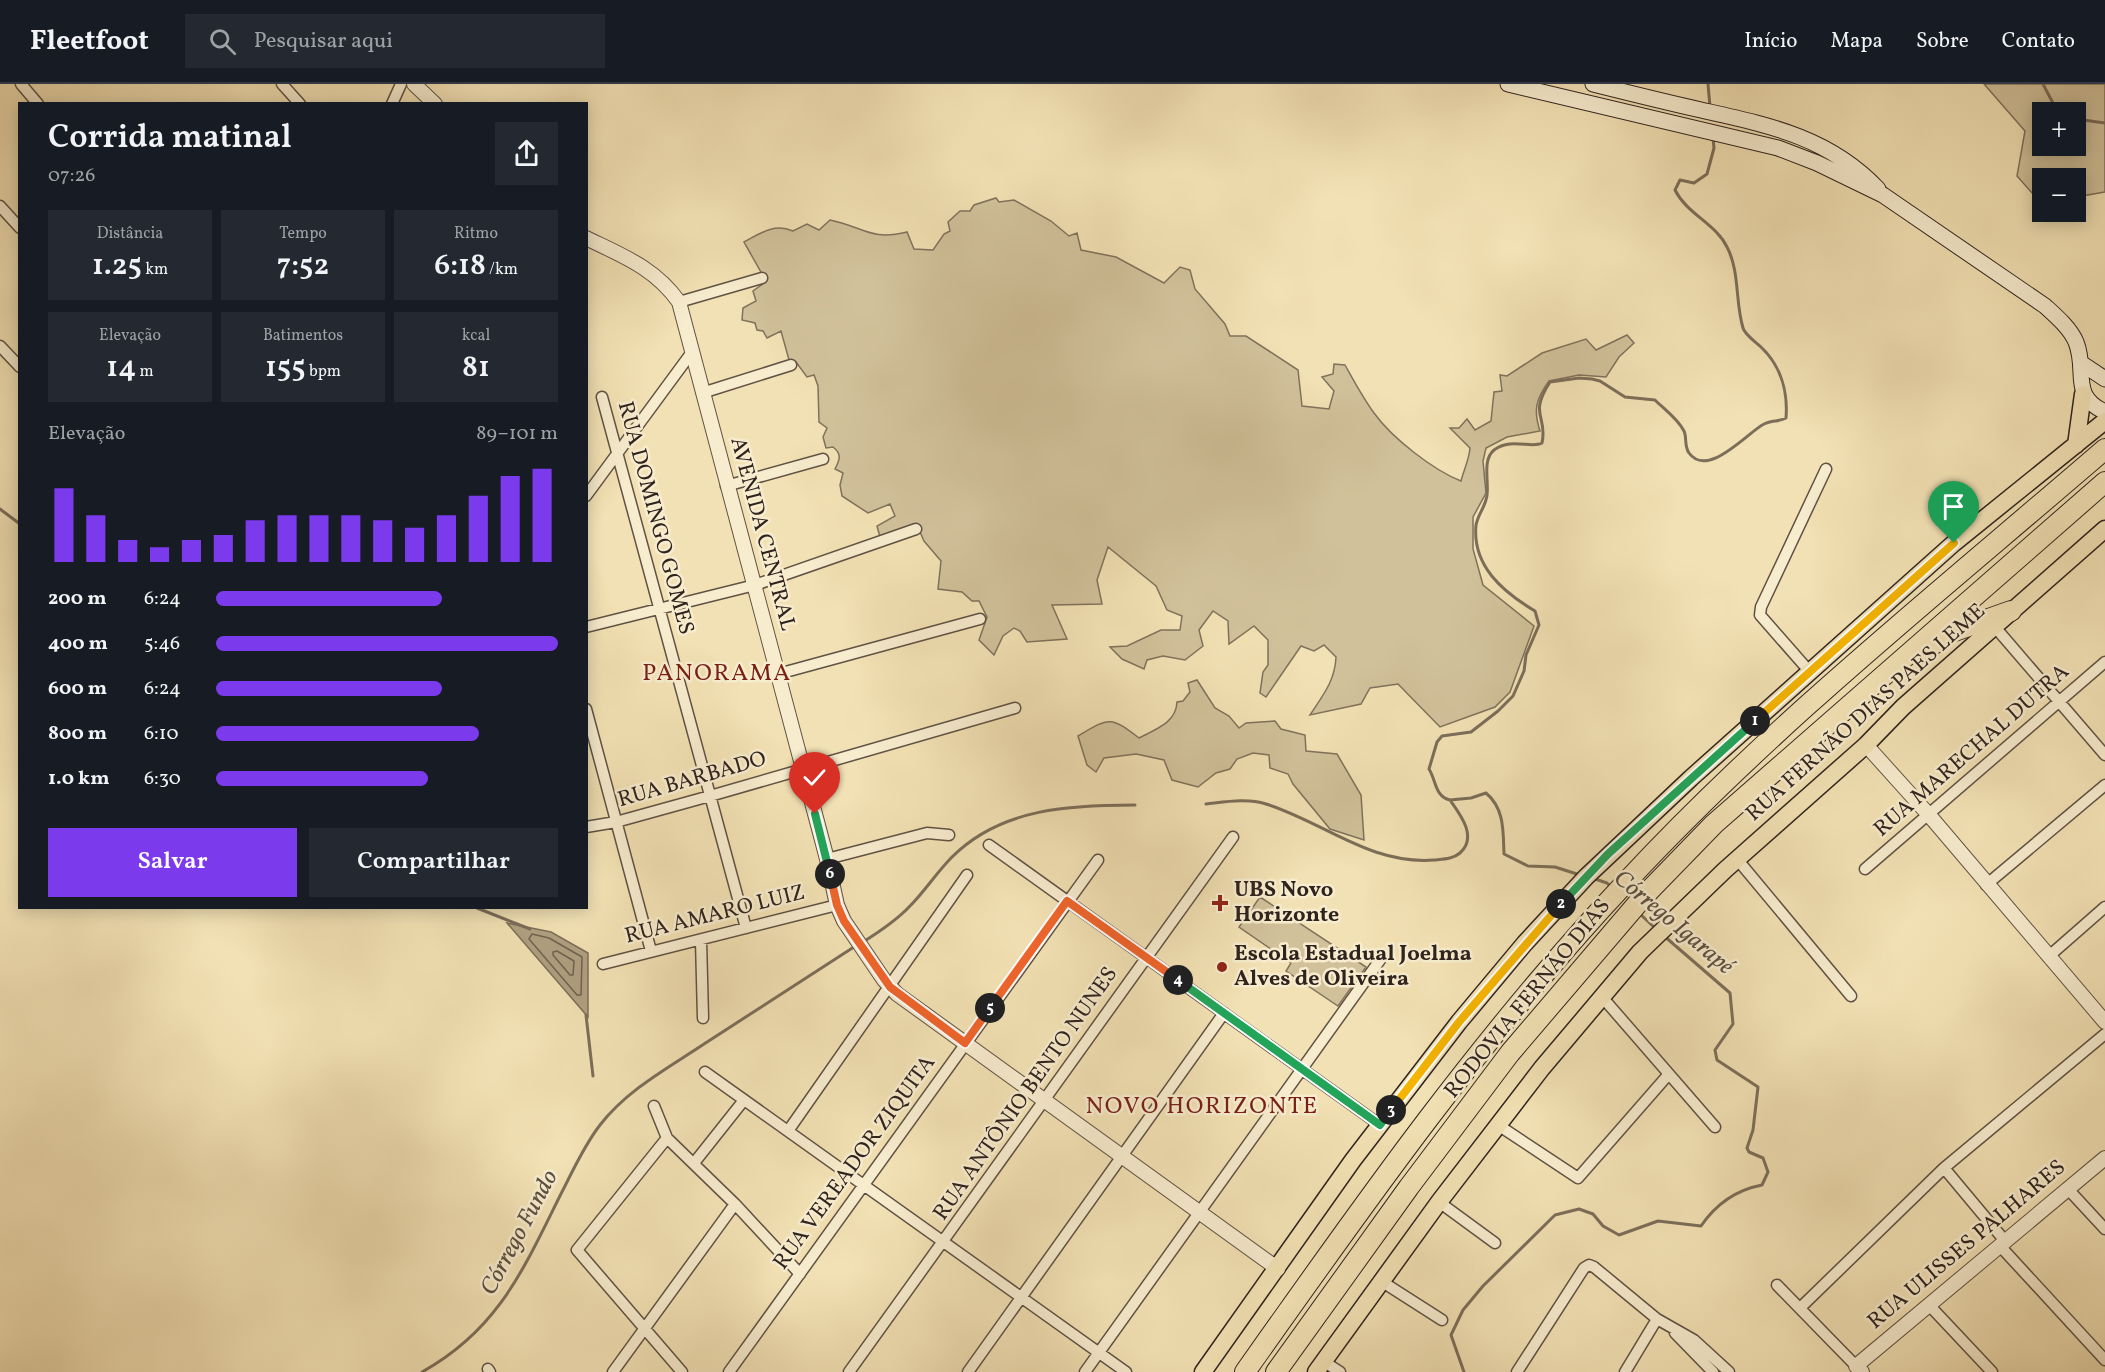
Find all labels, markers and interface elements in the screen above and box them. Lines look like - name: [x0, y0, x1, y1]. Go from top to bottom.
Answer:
- search box: [185, 14, 605, 68]
- text: Fleetfoot: [30, 22, 149, 61]
- icon: search: [206, 25, 239, 58]
- text: Pesquisar aqui: [254, 26, 393, 57]
- text: Início: [1744, 27, 1797, 56]
- text: Mapa: [1830, 27, 1883, 56]
- text: Sobre: [1916, 27, 1969, 56]
- text: Contato: [2002, 27, 2075, 56]
- map controls: [2032, 102, 2086, 222]
- button: +: [2032, 102, 2086, 156]
- text: Corrida matinal: [48, 116, 292, 162]
- button: share: [495, 122, 558, 185]
- text: 07:26: [48, 162, 95, 190]
- button: −: [2032, 168, 2086, 222]
- text: Distância: [97, 223, 163, 245]
- text: Tempo: [279, 223, 327, 245]
- text: Ritmo: [454, 223, 498, 245]
- text: 1.25: [92, 245, 142, 287]
- text: 7:52: [277, 245, 329, 287]
- text: 6:18: [434, 245, 486, 287]
- text: km: [142, 259, 168, 281]
- text: /km: [486, 259, 518, 281]
- text: Elevação: [99, 325, 161, 347]
- text: Batimentos: [263, 325, 343, 347]
- text: kcal: [462, 325, 490, 347]
- text: 14: [106, 347, 136, 389]
- text: 155: [265, 347, 306, 389]
- text: 81: [462, 347, 490, 389]
- text: m: [136, 361, 154, 383]
- text: bpm: [306, 361, 341, 383]
- street label: RUA DOMINGO GOMES: [609, 398, 701, 638]
- text: Elevação: [48, 420, 125, 448]
- text: 89–101 m: [476, 420, 558, 448]
- street label: AVENIDA CENTRAL: [721, 434, 803, 634]
- pin: [1928, 481, 1979, 543]
- icon: arrive: [1937, 490, 1970, 523]
- text: 200 m: [48, 585, 106, 613]
- text: 6:24: [144, 585, 181, 613]
- street label: RUA FERNÃO DIAS PAES LEME: [1739, 597, 1993, 829]
- text: 400 m: [48, 630, 108, 658]
- text: 5:46: [144, 630, 180, 658]
- district label: PANORAMA: [642, 657, 792, 691]
- street label: RUA MARECHAL DUTRA: [1867, 657, 2077, 845]
- text: 600 m: [48, 675, 107, 703]
- text: 6:24: [144, 675, 181, 703]
- pin: 1: [1740, 706, 1770, 736]
- text: 1: [1752, 710, 1758, 732]
- text: 800 m: [48, 720, 107, 748]
- text: 6:10: [144, 720, 179, 748]
- street label: RUA BARBADO: [614, 744, 770, 816]
- pin: [789, 752, 840, 814]
- icon: check: [798, 761, 831, 794]
- text: 1.0 km: [48, 765, 110, 793]
- text: 6:30: [144, 765, 181, 793]
- button: Salvar: [48, 828, 297, 897]
- button: Compartilhar: [309, 828, 558, 897]
- pin: 6: [815, 859, 845, 889]
- water label: Córrego Igarapé: [1605, 862, 1741, 984]
- text: 6: [826, 863, 834, 885]
- place label: UBS Novo Horizonte: [1234, 875, 1339, 931]
- street label: RUA AMARO LUIZ: [622, 878, 808, 952]
- pin: 2: [1546, 889, 1576, 919]
- street label: RODOVIA FERNÃO DIAS: [1438, 892, 1618, 1106]
- text: 2: [1557, 893, 1565, 915]
- marker: UBS Novo Horizonte: [1211, 894, 1229, 912]
- place label: Escola Estadual Joelma Alves de Oliveira: [1234, 939, 1472, 995]
- marker: Escola Estadual Joelma Alves de Oliveira: [1215, 960, 1229, 974]
- street label: RUA ANTÔNIO BENTO NUNES: [926, 961, 1126, 1227]
- pin: 4: [1163, 965, 1193, 995]
- text: 4: [1173, 969, 1183, 991]
- pin: 5: [975, 993, 1005, 1023]
- text: 5: [986, 997, 994, 1019]
- street label: RUA VEREADOR ZIQUITA: [767, 1049, 943, 1277]
- district label: NOVO HORIZONTE: [1085, 1090, 1319, 1124]
- pin: 3: [1376, 1095, 1406, 1125]
- text: 3: [1387, 1099, 1395, 1121]
- street label: RUA ULISSES PALHARES: [1861, 1153, 2073, 1337]
- water label: Córrego Fundo: [473, 1164, 567, 1302]

